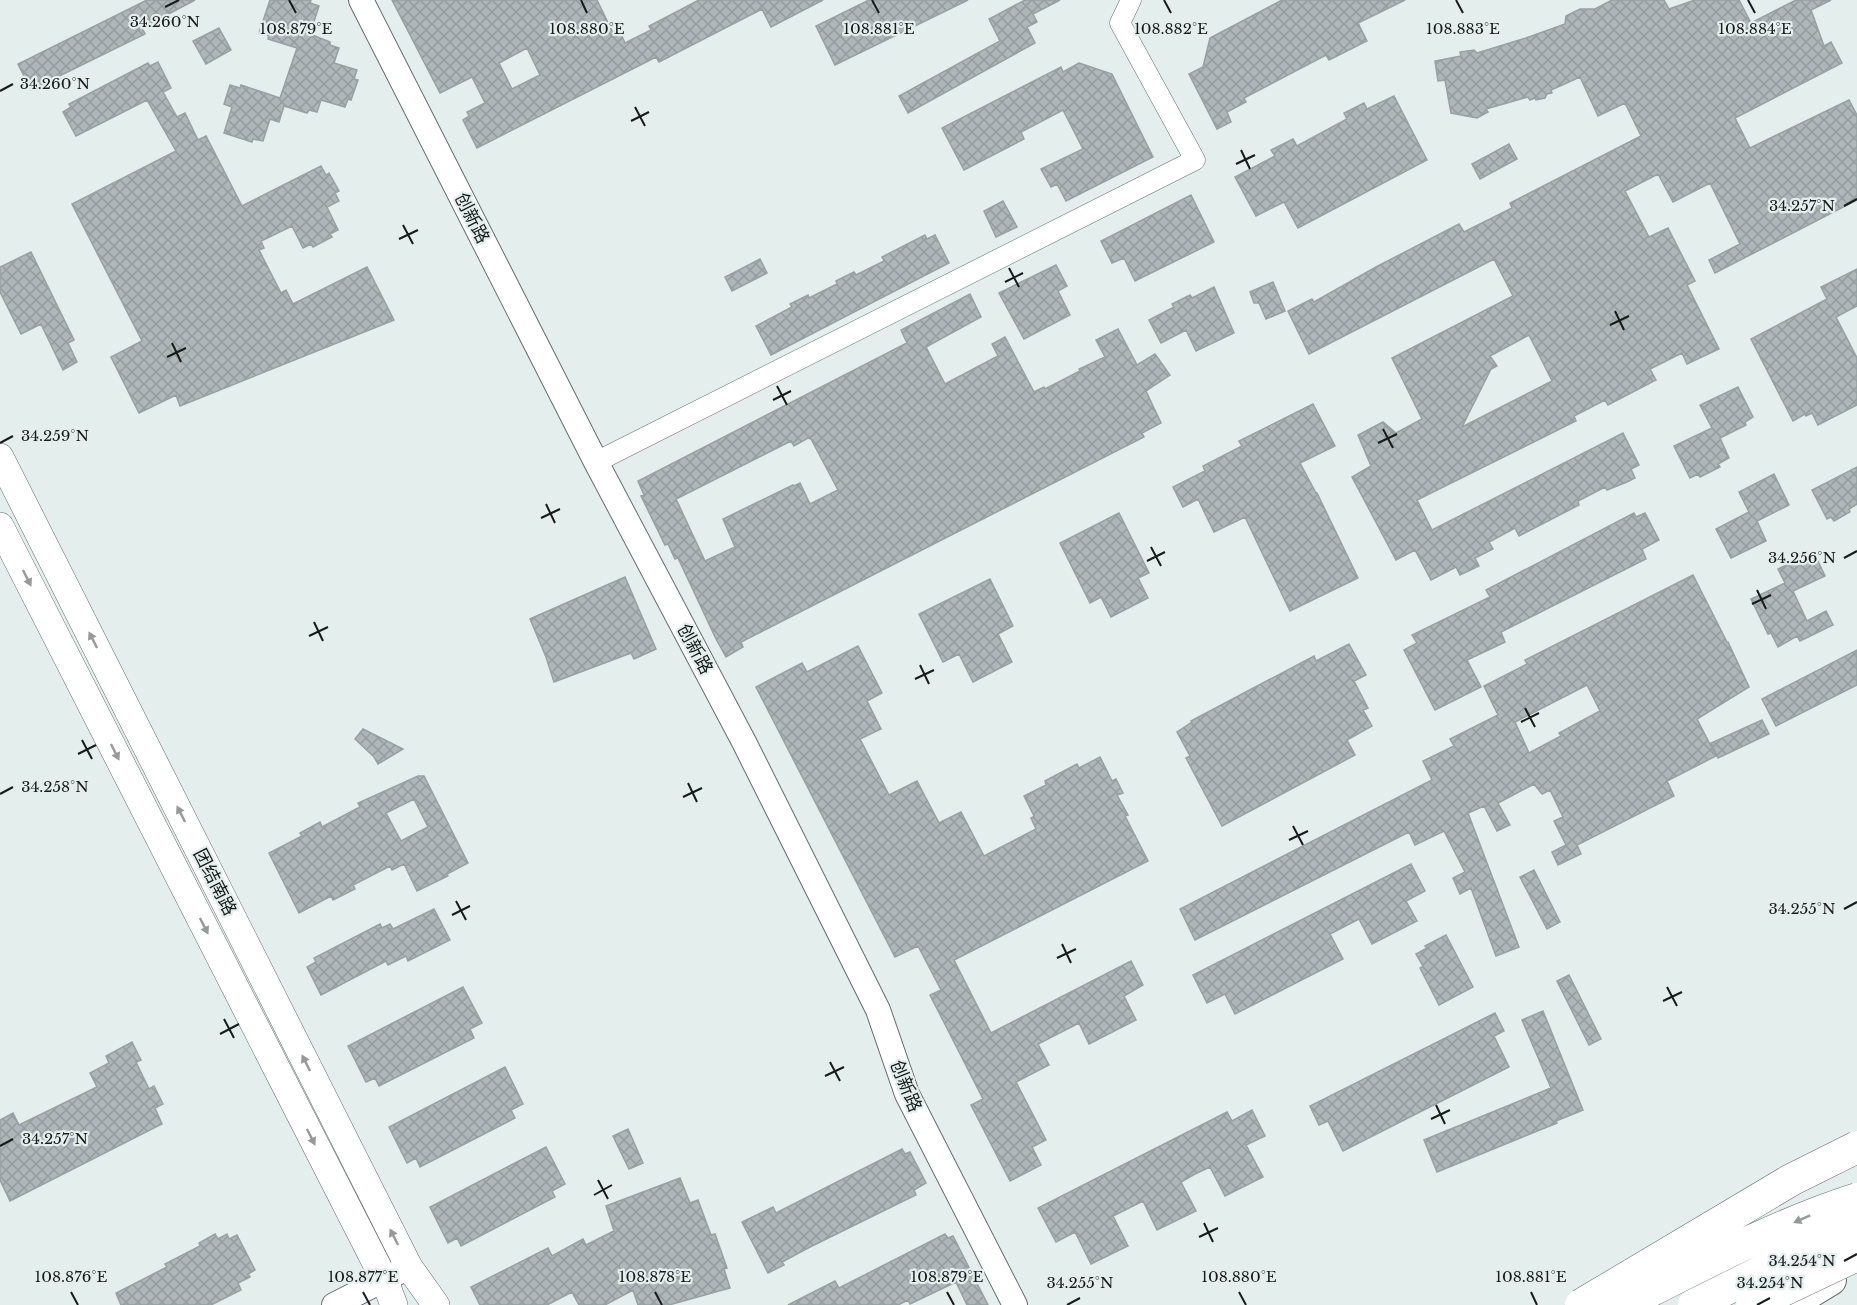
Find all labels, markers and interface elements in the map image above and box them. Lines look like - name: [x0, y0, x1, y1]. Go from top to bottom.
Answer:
- text: 34.260°N: [130, 12, 200, 31]
- text: 108.879°E: [260, 19, 333, 38]
- text: 108.880°E: [549, 19, 625, 38]
- text: 108.881°E: [843, 19, 915, 38]
- text: 108.882°E: [1134, 19, 1208, 38]
- text: 108.883°E: [1426, 19, 1500, 38]
- text: 108.884°E: [1718, 19, 1792, 38]
- text: 34.260°N: [20, 74, 90, 93]
- street label: 创新路: [450, 189, 494, 247]
- text: 34.257°N: [1769, 196, 1835, 215]
- text: 34.259°N: [21, 426, 89, 445]
- text: 34.256°N: [1768, 548, 1836, 567]
- one-way arrow: [22, 570, 31, 587]
- street label: 创新路: [673, 620, 717, 678]
- one-way arrow: [88, 631, 98, 649]
- one-way arrow: [110, 744, 120, 761]
- text: 34.258°N: [21, 777, 89, 796]
- one-way arrow: [176, 805, 186, 823]
- street label: 团结南路: [189, 845, 241, 919]
- text: 34.255°N: [1769, 899, 1836, 918]
- one-way arrow: [198, 917, 208, 935]
- one-way arrow: [302, 1055, 311, 1072]
- street label: 创新路: [886, 1057, 926, 1115]
- text: 34.257°N: [22, 1129, 88, 1148]
- one-way arrow: [306, 1129, 316, 1146]
- one-way arrow: [1793, 1214, 1811, 1224]
- one-way arrow: [390, 1229, 399, 1246]
- text: 34.254°N: [1768, 1251, 1836, 1270]
- text: 108.876°E: [35, 1267, 108, 1286]
- text: 108.877°E: [328, 1267, 398, 1286]
- text: 108.878°E: [619, 1267, 691, 1286]
- text: 108.879°E: [911, 1267, 984, 1286]
- text: 108.880°E: [1201, 1267, 1277, 1286]
- text: 108.881°E: [1495, 1267, 1567, 1286]
- text: 34.255°N: [1047, 1273, 1114, 1292]
- text: 34.254°N: [1736, 1273, 1804, 1292]

